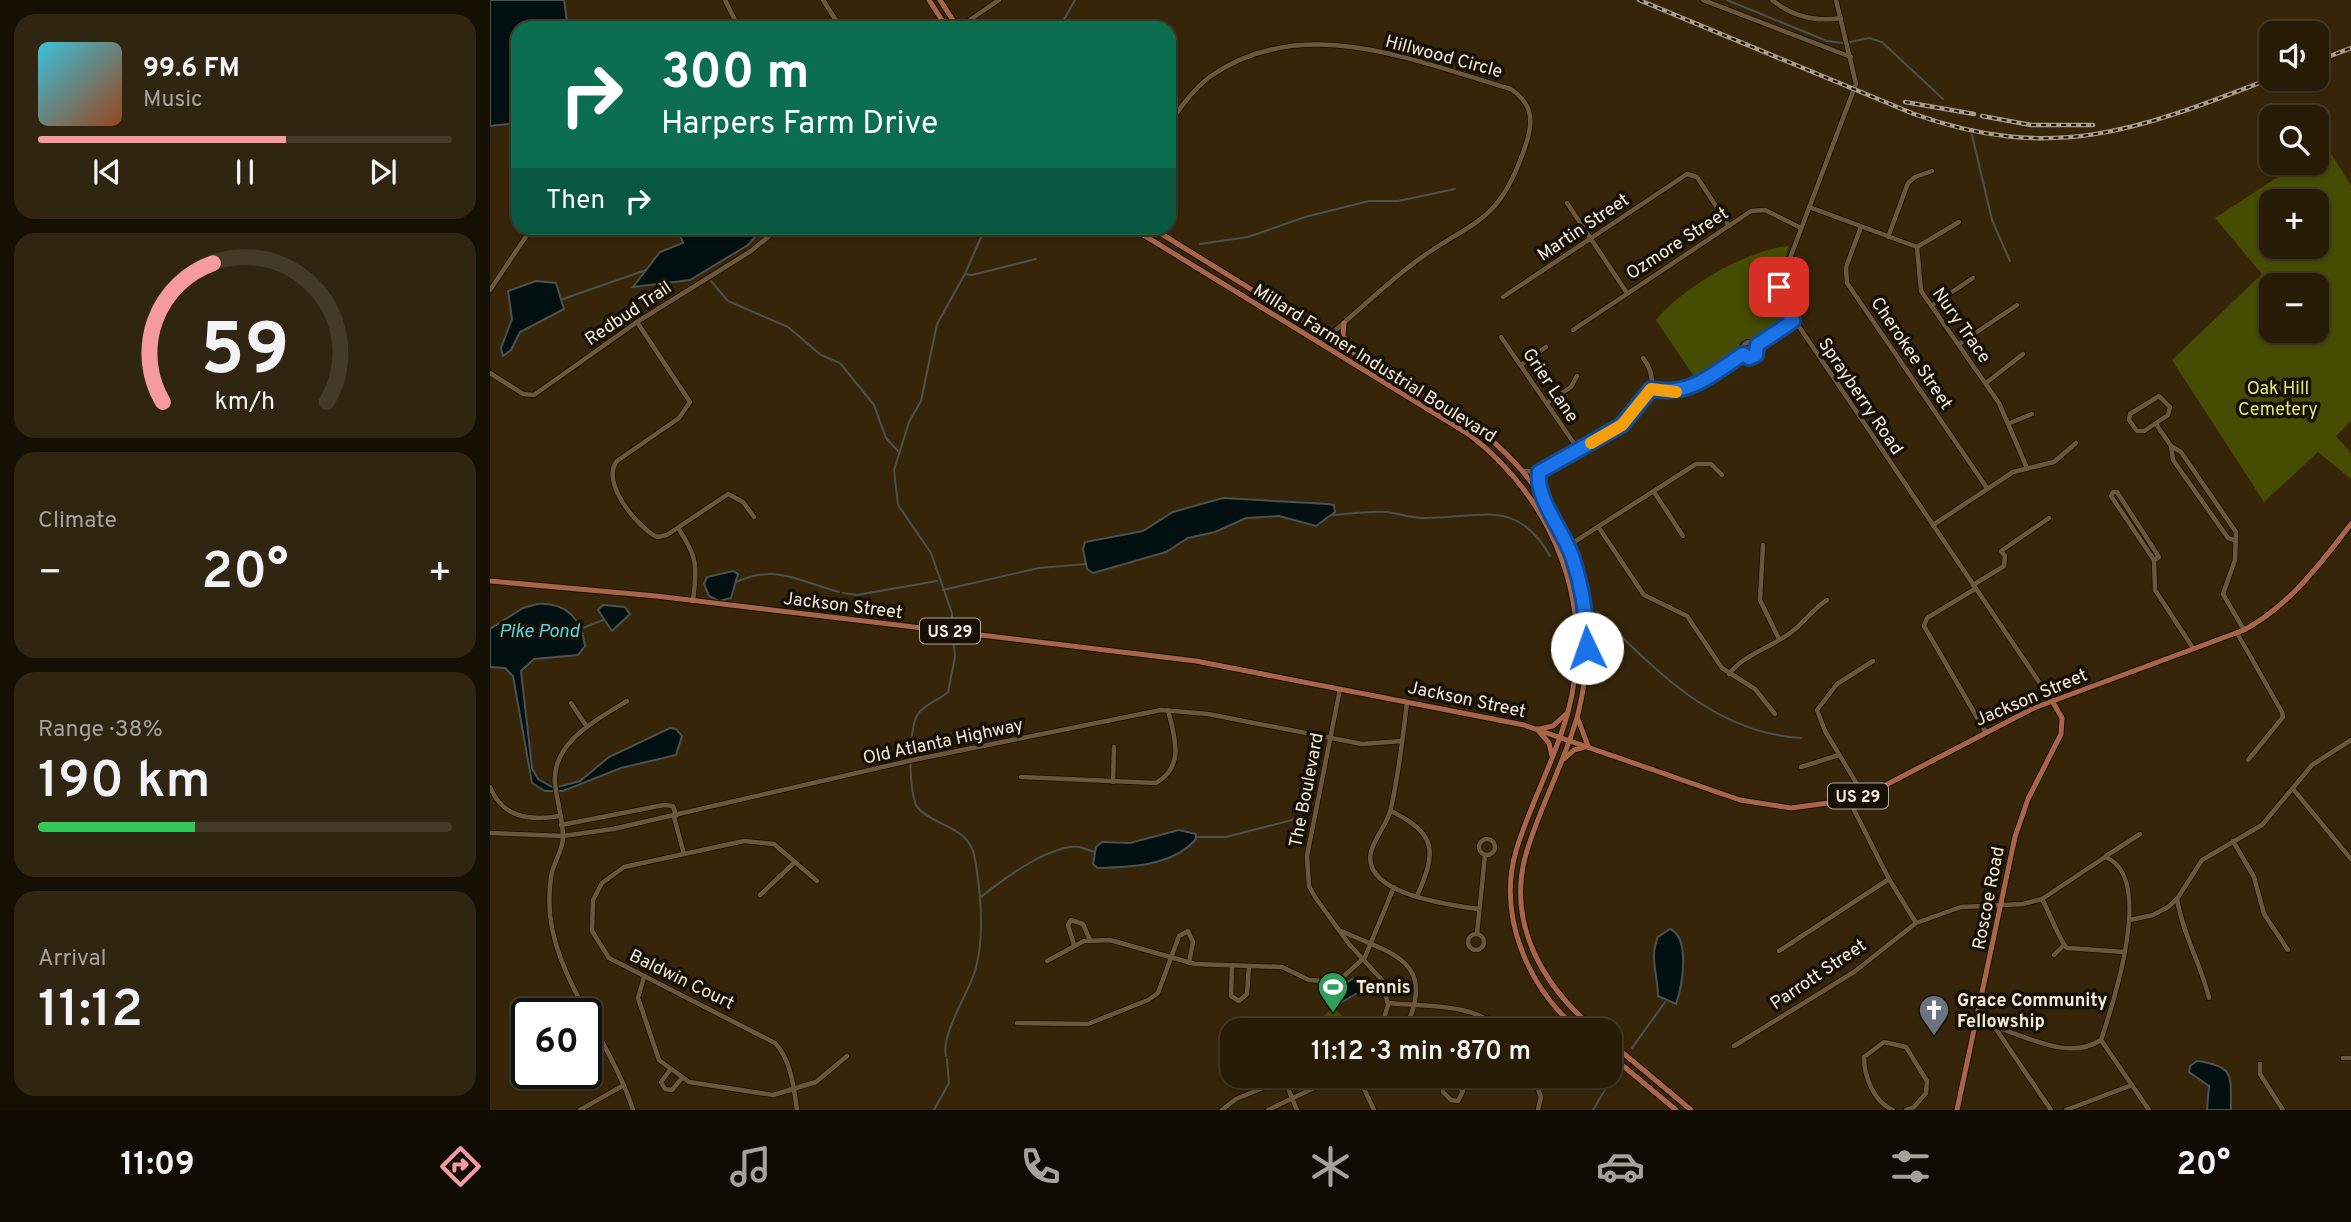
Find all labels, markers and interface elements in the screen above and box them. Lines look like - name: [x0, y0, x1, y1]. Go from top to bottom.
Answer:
- map controls: [2259, 21, 2329, 343]
- button: sound: [2259, 21, 2329, 91]
- street label: Hillwood Circle: [1382, 31, 1505, 84]
- text: 300 m: [661, 44, 809, 106]
- icon: right: [546, 49, 637, 140]
- text: 99.6 FM: [143, 53, 240, 86]
- text: Music: [143, 86, 203, 115]
- text: Harpers Farm Drive: [661, 105, 938, 145]
- button: search: [2259, 105, 2329, 175]
- icon: previous: [88, 153, 126, 191]
- icon: pause: [226, 153, 264, 191]
- icon: next: [364, 153, 402, 191]
- icon: right: [619, 182, 657, 220]
- text: Then: [546, 185, 605, 218]
- street label: Martin Street: [1534, 189, 1634, 267]
- button: +: [2259, 189, 2329, 259]
- street label: Ozmore Street: [1622, 203, 1733, 286]
- pin: [1749, 257, 1809, 317]
- icon: arrive: [1760, 268, 1798, 306]
- button: −: [2259, 273, 2329, 343]
- street label: Redbud Trail: [581, 277, 677, 352]
- street label: Millard Farmer Industrial Boulevard: [1248, 280, 1500, 449]
- street label: Nury Trace: [1926, 283, 1995, 368]
- street label: Cherokee Street: [1865, 293, 1957, 415]
- text: 59: [200, 308, 290, 400]
- street label: Sprayberry Road: [1812, 334, 1907, 460]
- street label: Grier Lane: [1517, 344, 1583, 427]
- park label: Oak Hill Cemetery: [2238, 378, 2318, 422]
- text: km/h: [215, 387, 275, 419]
- text: Climate: [38, 507, 117, 536]
- text: 20°: [201, 541, 289, 607]
- text: −: [38, 550, 63, 599]
- text: +: [427, 550, 452, 599]
- street label: Jackson Street: [782, 588, 904, 625]
- position arrow: [1550, 611, 1624, 685]
- road number: US 29: [920, 618, 980, 644]
- water label: Pike Pond: [499, 620, 581, 644]
- street label: Jackson Street: [1972, 664, 2091, 732]
- street label: Jackson Street: [1406, 677, 1528, 724]
- street label: Old Atlanta Highway: [861, 714, 1026, 771]
- text: Range · 38%: [38, 716, 163, 745]
- street label: The Boulevard: [1285, 731, 1330, 850]
- text: 190 km: [38, 750, 210, 816]
- road number: US 29: [1828, 783, 1888, 808]
- street label: Roscoe Road: [1968, 845, 2011, 952]
- street label: Parrott Street: [1766, 935, 1871, 1016]
- text: Arrival: [38, 945, 107, 974]
- street label: Baldwin Court: [625, 945, 738, 1016]
- sports icon: Tennis: [1316, 970, 1350, 1014]
- place label: Tennis: [1356, 977, 1411, 1000]
- text: 11:12: [38, 979, 143, 1045]
- place label: Grace Community Fellowship: [1957, 990, 2107, 1034]
- church icon: Grace Community Fellowship: [1917, 993, 1951, 1037]
- speed limit sign: 60: [511, 998, 602, 1089]
- text: 11:12 · 3 min · 870 m: [1311, 1036, 1531, 1069]
- icon: directions: [436, 1142, 485, 1191]
- icon: music: [726, 1142, 775, 1191]
- icon: phone: [1016, 1142, 1065, 1191]
- icon: climate: [1306, 1142, 1355, 1191]
- icon: car: [1596, 1142, 1645, 1191]
- icon: filters: [1886, 1142, 1935, 1191]
- text: 11:09: [121, 1146, 195, 1186]
- text: 20°: [2176, 1146, 2230, 1186]

